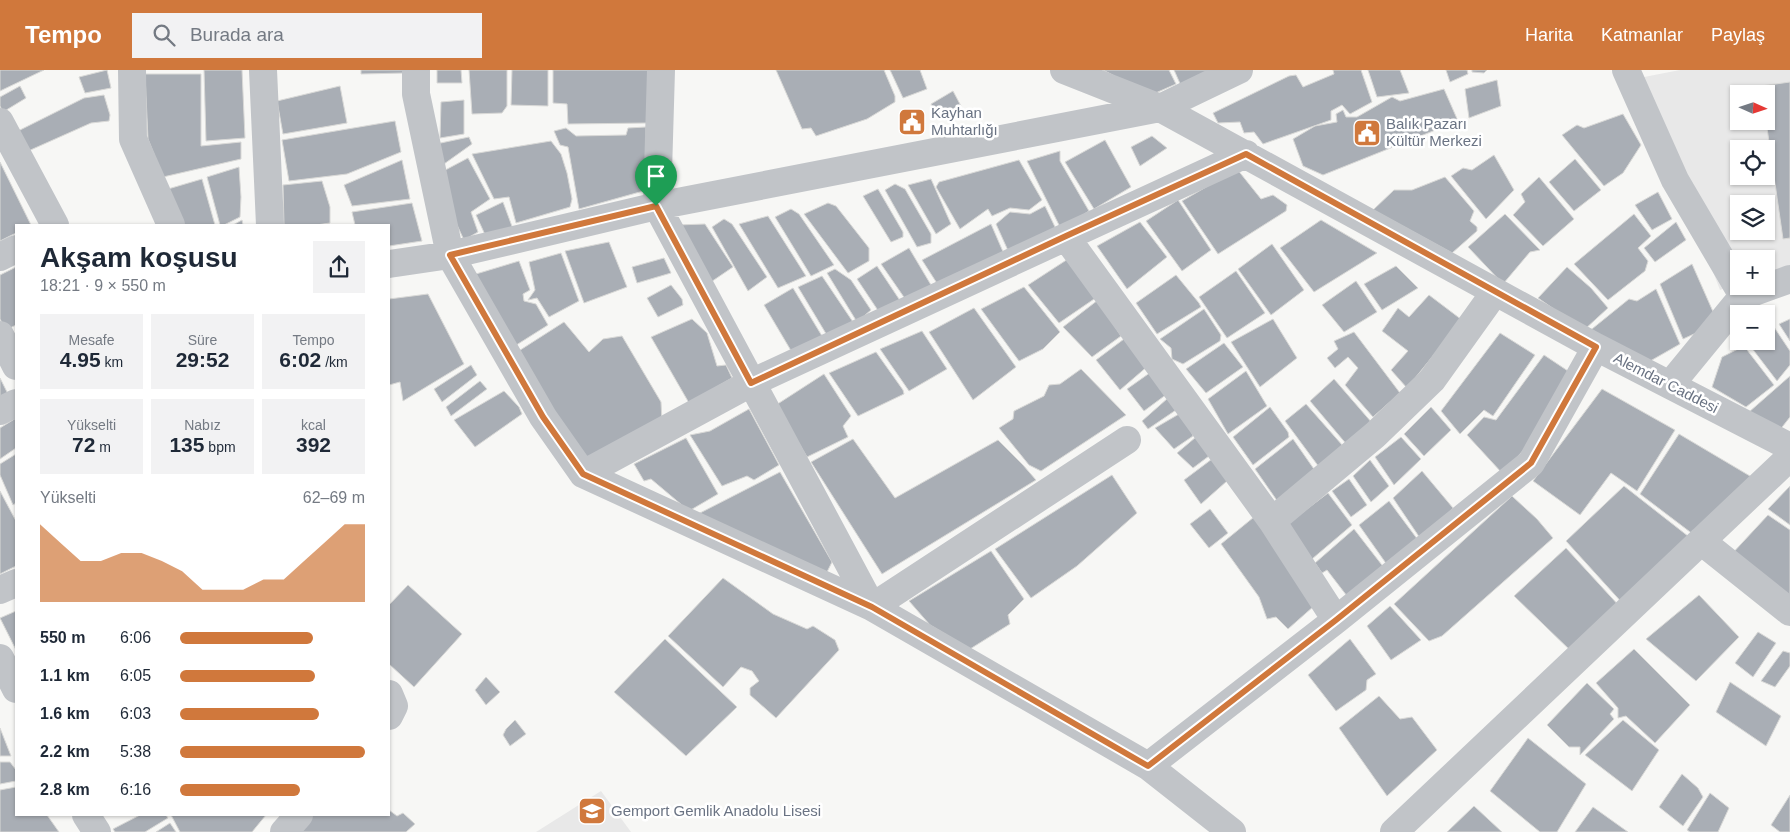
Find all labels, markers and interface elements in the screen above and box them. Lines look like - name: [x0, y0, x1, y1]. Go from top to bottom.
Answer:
- search box: [132, 13, 482, 58]
- text: Tempo: [25, 21, 102, 48]
- icon: search: [150, 21, 178, 49]
- text: Burada ara: [190, 24, 284, 45]
- text: Harita: [1525, 25, 1573, 45]
- text: Katmanlar: [1601, 25, 1683, 45]
- text: Paylaş: [1711, 25, 1765, 45]
- north arrow: [1730, 85, 1775, 130]
- map controls: [1730, 85, 1775, 350]
- place label: Kayhan Muhtarlığı: [931, 104, 998, 138]
- public building icon: Kayhan Muhtarlığı: [897, 107, 927, 137]
- place label: Balık Pazarı Kültür Merkezi: [1386, 115, 1482, 149]
- public building icon: Balık Pazarı Kültür Merkezi: [1352, 118, 1382, 148]
- button: locate: [1730, 140, 1775, 185]
- pin: [635, 155, 677, 206]
- icon: arrive: [642, 162, 670, 190]
- button: layers: [1730, 195, 1775, 240]
- button: share: [313, 241, 365, 293]
- text: Akşam koşusu: [40, 242, 238, 273]
- button: +: [1730, 250, 1775, 295]
- text: 18:21 · 9 × 550 m: [40, 277, 166, 294]
- button: −: [1730, 305, 1775, 350]
- text: Mesafe: [69, 332, 114, 348]
- text: Süre: [188, 332, 217, 348]
- text: Tempo: [292, 332, 335, 348]
- text: 4.95: [60, 348, 101, 371]
- text: 29:52: [176, 348, 229, 371]
- text: 6:02: [279, 348, 321, 371]
- street label: Alemdar Caddesi: [1611, 349, 1721, 416]
- text: km: [101, 354, 123, 370]
- text: /km: [321, 354, 348, 370]
- text: Yükselti: [67, 417, 116, 433]
- text: Nabız: [184, 417, 221, 433]
- text: kcal: [301, 417, 326, 433]
- text: 72: [72, 433, 95, 456]
- text: 135: [169, 433, 204, 456]
- text: 392: [296, 433, 331, 456]
- text: m: [95, 439, 111, 455]
- text: bpm: [204, 439, 236, 455]
- text: Yükselti: [40, 489, 96, 506]
- text: 62–69 m: [303, 489, 365, 506]
- text: 550 m: [40, 629, 85, 646]
- text: 6:06: [120, 629, 151, 646]
- text: 1.1 km: [40, 667, 90, 684]
- text: 6:05: [120, 667, 151, 684]
- text: 1.6 km: [40, 705, 90, 722]
- text: 6:03: [120, 705, 151, 722]
- text: 2.2 km: [40, 743, 90, 760]
- text: 5:38: [120, 743, 151, 760]
- text: 2.8 km: [40, 781, 90, 798]
- text: 6:16: [120, 781, 151, 798]
- school or university icon: Gemport Gemlik Anadolu Lisesi: [577, 796, 607, 826]
- place label: Gemport Gemlik Anadolu Lisesi: [611, 802, 821, 819]

